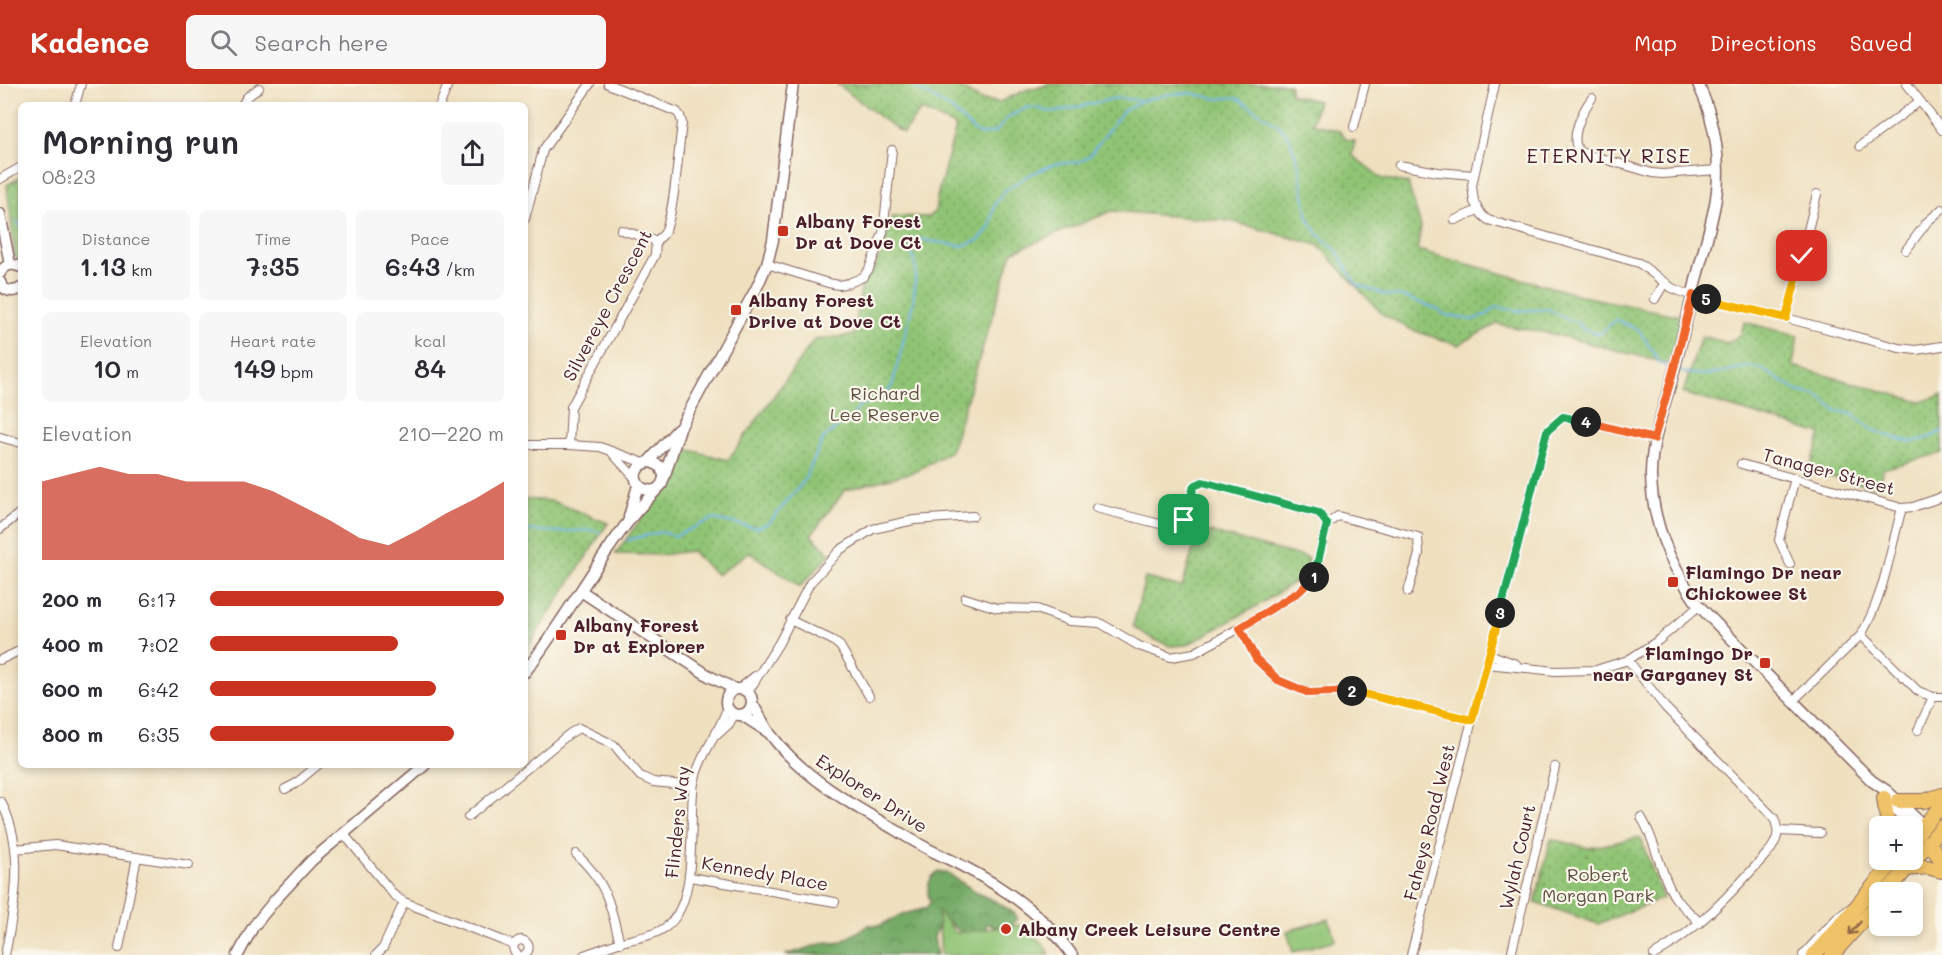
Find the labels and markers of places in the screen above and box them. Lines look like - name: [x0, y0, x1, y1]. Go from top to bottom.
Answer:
- place label: Albany Forest Dr at Dove Ct: [795, 209, 921, 254]
- marker: Albany Forest Dr at Dove Ct: [776, 224, 790, 238]
- pin: [1776, 230, 1827, 281]
- pin: 5: [1691, 284, 1721, 314]
- place label: Albany Forest Drive at Dove Ct: [748, 288, 901, 333]
- marker: Albany Forest Drive at Dove Ct: [729, 303, 743, 317]
- pin: 4: [1571, 407, 1601, 437]
- pin: [1158, 494, 1209, 545]
- place label: Flamingo Dr near Chickowee St: [1685, 560, 1842, 605]
- pin: 1: [1299, 562, 1329, 592]
- marker: Flamingo Dr near Chickowee St: [1666, 575, 1680, 589]
- pin: 3: [1485, 598, 1515, 628]
- place label: Albany Forest Dr at Explorer: [573, 613, 705, 658]
- marker: Albany Forest Dr at Explorer: [554, 628, 568, 642]
- place label: Flamingo Dr near Garganey St: [1592, 641, 1753, 686]
- marker: Flamingo Dr near Garganey St: [1758, 656, 1772, 670]
- pin: 2: [1337, 676, 1367, 706]
- place label: Albany Creek Leisure Centre: [1018, 917, 1281, 941]
- marker: Albany Creek Leisure Centre: [999, 922, 1013, 936]

